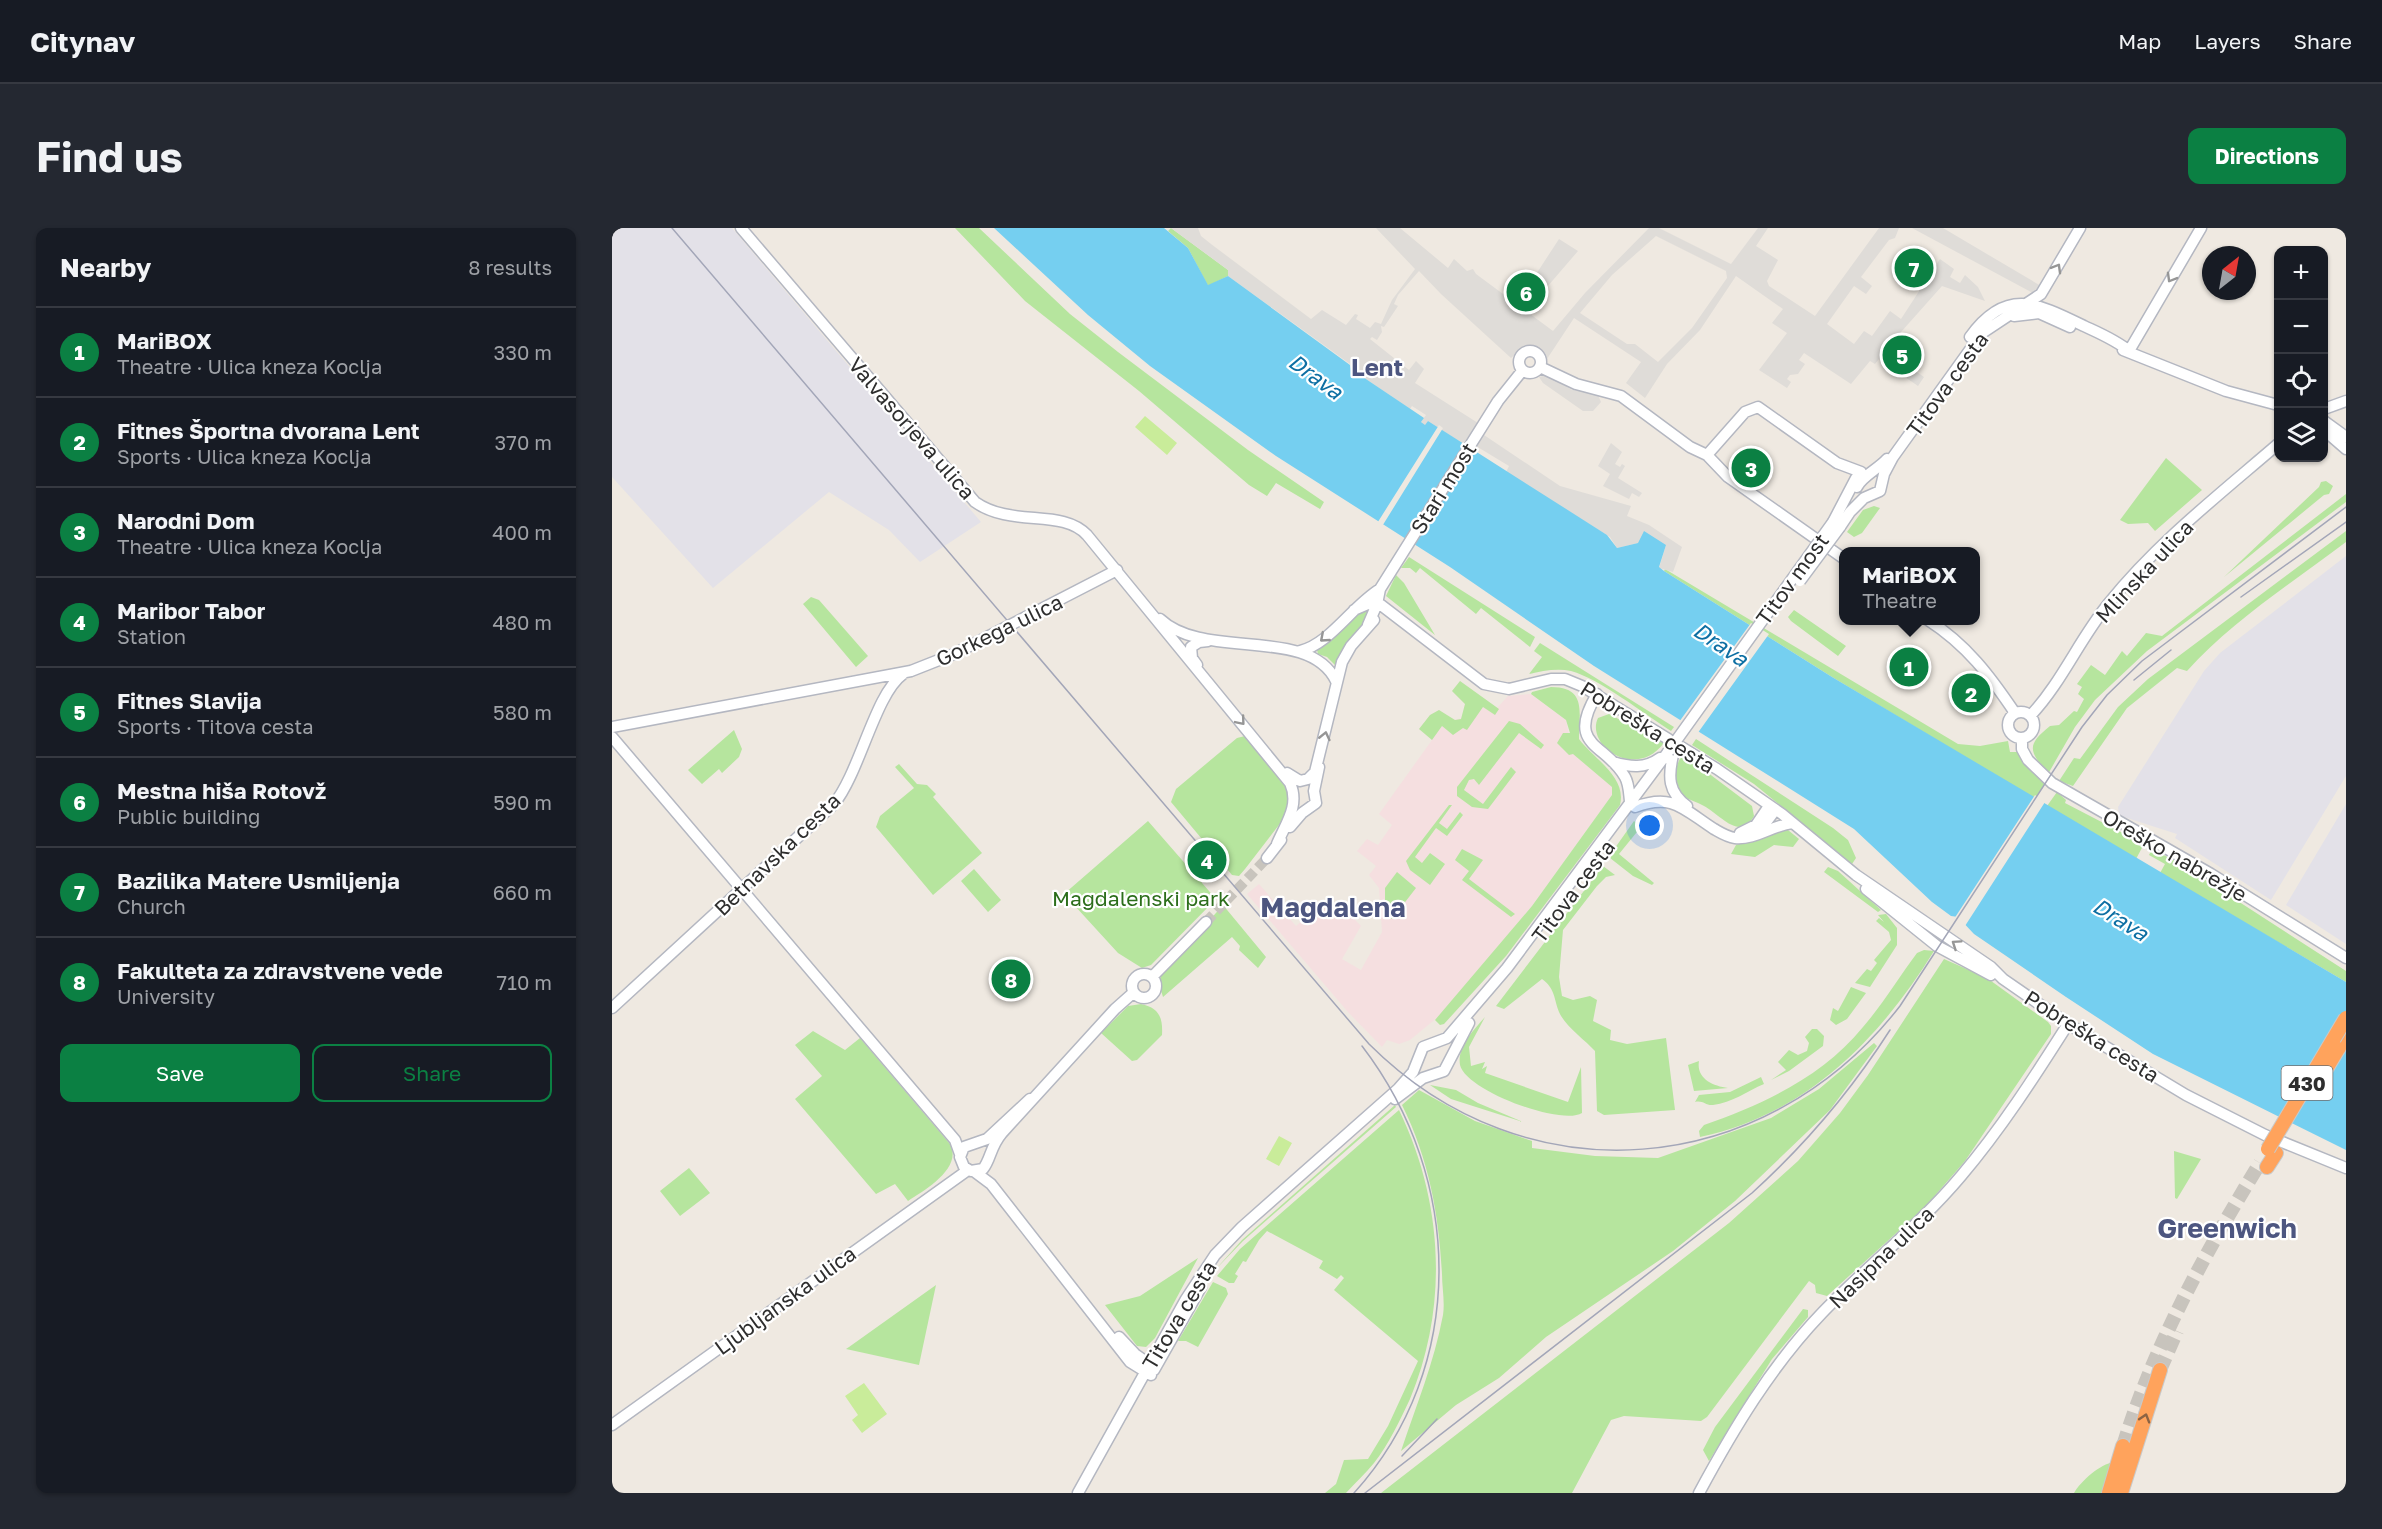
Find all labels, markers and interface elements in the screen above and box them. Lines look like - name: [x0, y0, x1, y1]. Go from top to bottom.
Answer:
- text: Citynav: [30, 25, 135, 58]
- text: Map: [2118, 28, 2161, 54]
- text: Layers: [2194, 28, 2261, 54]
- text: Share: [2294, 28, 2352, 54]
- button: Directions: [2188, 128, 2346, 184]
- text: Find us: [36, 131, 183, 181]
- pin: 7: [1894, 246, 1934, 291]
- north arrow: [2202, 246, 2256, 300]
- map controls: [2274, 246, 2328, 462]
- button: +: [2274, 246, 2328, 300]
- text: Nearby: [60, 252, 151, 283]
- text: 8 results: [468, 255, 552, 279]
- one-way arrow: [2050, 264, 2061, 274]
- pin: 6: [1506, 270, 1546, 314]
- one-way arrow: [2167, 272, 2178, 283]
- button: −: [2274, 300, 2328, 354]
- text: MariBOX: [117, 327, 212, 354]
- street label: Titova cesta: [1900, 327, 1994, 441]
- pin: 5: [1882, 332, 1922, 378]
- text: 1: [74, 340, 85, 364]
- text: 330 m: [494, 340, 552, 364]
- water label: Drava: [1284, 347, 1349, 405]
- street label: Valvasorjeva ulica: [843, 352, 981, 504]
- district label: Lent: [1351, 352, 1403, 381]
- text: Theatre · Ulica kneza Koclja: [117, 354, 382, 378]
- button: locate: [2274, 354, 2328, 408]
- button: layers: [2274, 408, 2328, 462]
- text: Fitnes Športna dvorana Lent: [117, 417, 420, 444]
- text: 2: [73, 430, 86, 454]
- text: 370 m: [495, 430, 552, 454]
- street label: Stari most: [1405, 437, 1481, 539]
- text: Sports · Ulica kneza Koclja: [117, 444, 372, 468]
- pin: 3: [1732, 446, 1770, 490]
- text: Narodni Dom: [117, 507, 254, 534]
- street label: Mlinska ulica: [2090, 514, 2198, 628]
- text: 3: [73, 520, 86, 544]
- text: 400 m: [492, 520, 552, 544]
- street label: Titov most: [1750, 528, 1834, 630]
- text: Theatre · Ulica kneza Koclja: [117, 534, 382, 558]
- popup: [1839, 547, 1980, 625]
- text: MariBOX: [1862, 561, 1957, 588]
- street label: Gorkega ulica: [931, 588, 1067, 672]
- text: Theatre: [1862, 588, 1937, 612]
- text: Maribor Tabor: [117, 597, 265, 624]
- text: 4: [73, 610, 86, 634]
- text: 480 m: [493, 610, 552, 634]
- water label: Drava: [1689, 616, 1755, 673]
- text: Station: [117, 624, 186, 648]
- one-way arrow: [1321, 631, 1331, 642]
- pin: 1: [1890, 644, 1928, 690]
- pin: 2: [1952, 670, 1990, 716]
- street label: Pobreška cesta: [1576, 675, 1720, 779]
- text: Fitnes Slavija: [117, 687, 262, 714]
- text: 5: [73, 700, 86, 724]
- text: 580 m: [493, 700, 552, 724]
- text: Sports · Titova cesta: [117, 714, 314, 738]
- one-way arrow: [1234, 714, 1245, 725]
- one-way arrow: [1317, 731, 1330, 741]
- text: Mestna hiša Rotovž: [117, 777, 326, 804]
- street label: Betnavska cesta: [708, 787, 846, 921]
- text: 6: [73, 790, 86, 814]
- text: 590 m: [493, 790, 552, 814]
- street label: Oreško nabrežje: [2098, 803, 2252, 907]
- text: Public building: [117, 804, 260, 828]
- your location: [1635, 811, 1664, 840]
- street label: Titova cesta: [1526, 834, 1620, 948]
- pin: 4: [1188, 838, 1226, 882]
- text: Bazilika Matere Usmiljenja: [117, 867, 400, 894]
- text: 7: [74, 880, 85, 904]
- text: 660 m: [493, 880, 552, 904]
- park label: Magdalenski park: [1052, 885, 1230, 911]
- district label: Magdalena: [1260, 891, 1406, 923]
- water label: Drava: [2088, 892, 2155, 947]
- text: Church: [117, 894, 186, 918]
- one-way arrow: [1952, 940, 1963, 951]
- pin: 8: [992, 956, 1030, 1002]
- text: Fakulteta za zdravstvene vede: [117, 957, 443, 984]
- text: 8: [73, 970, 86, 994]
- text: 710 m: [497, 970, 552, 994]
- text: University: [117, 984, 215, 1008]
- street label: Pobreška cesta: [2020, 984, 2164, 1088]
- button: Save: [60, 1044, 300, 1102]
- button: Share: [312, 1044, 552, 1102]
- road number: 430: [2282, 1066, 2332, 1100]
- street label: Nasipna ulica: [1823, 1200, 1939, 1314]
- district label: Greenwich: [2157, 1212, 2297, 1244]
- street label: Ljubljanska ulica: [709, 1240, 861, 1360]
- street label: Titova cesta: [1136, 1256, 1222, 1374]
- one-way arrow: [2138, 1413, 2150, 1423]

